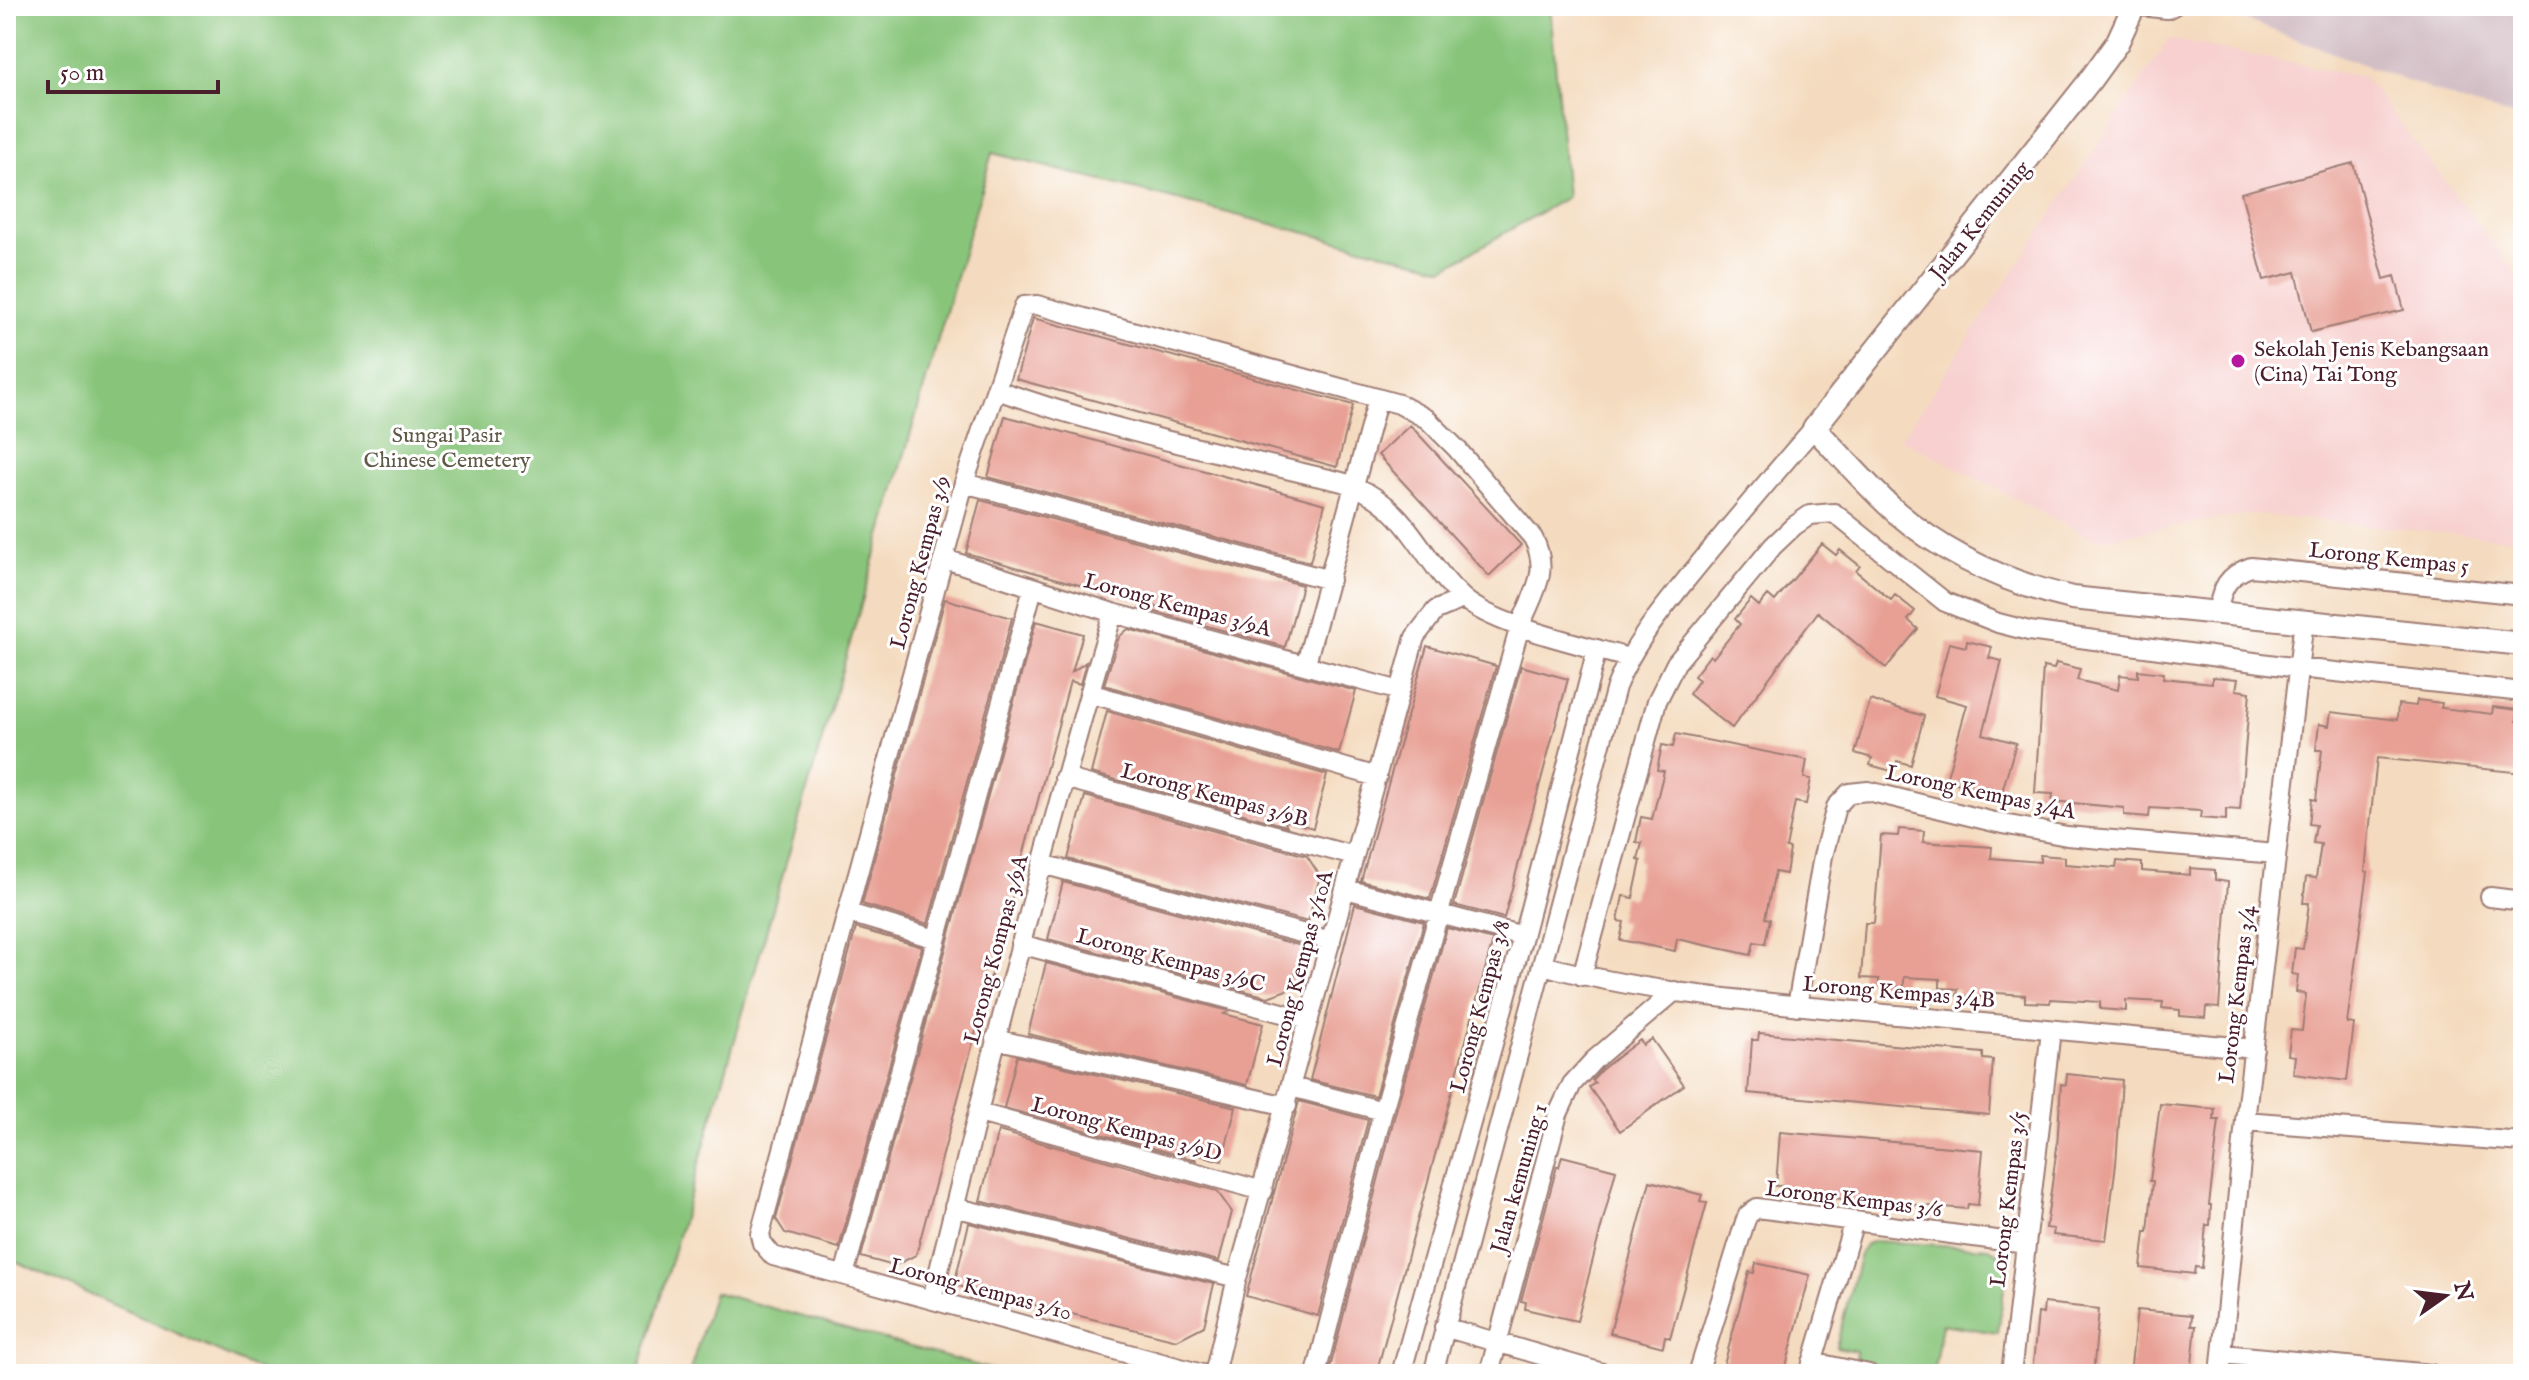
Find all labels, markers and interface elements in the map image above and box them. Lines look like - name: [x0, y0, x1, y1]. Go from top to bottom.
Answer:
- scale bar: [48, 44, 218, 94]
- text: 50 m: [60, 58, 104, 89]
- street label: Jalan Kemuning: [1922, 155, 2038, 289]
- place label: Sekolah Jenis Kebangsaan (Cina) Tai Tong: [2254, 336, 2489, 389]
- marker: Sekolah Jenis Kebangsaan (Cina) Tai Tong: [2229, 352, 2247, 370]
- park label: Sungai Pasir Chinese Cemetery: [363, 422, 531, 475]
- street label: Lorong Kempas 3/9: [884, 473, 958, 652]
- street label: Lorong Kempas 5: [2307, 537, 2470, 581]
- street label: Lorong Kempas 3/9A: [1081, 567, 1275, 645]
- street label: Lorong Kempas 3/9B: [1118, 757, 1311, 834]
- street label: Lorong Kempas 3/4A: [1883, 759, 2079, 827]
- street label: Lorong Kompas 3/9A: [958, 851, 1036, 1047]
- street label: Lorong Kempas 3/10A: [1261, 866, 1341, 1070]
- street label: Lorong Kempas 3/4: [2213, 904, 2263, 1085]
- street label: Lorong Kempas 3/8: [1444, 917, 1517, 1096]
- street label: Lorong Kempas 3/9C: [1073, 922, 1268, 1000]
- street label: Lorong Kempas 3/4B: [1801, 971, 1996, 1015]
- street label: Lorong Kempas 3/9D: [1028, 1091, 1225, 1169]
- street label: Jalan kemuning 1: [1484, 1101, 1555, 1259]
- street label: Lorong Kempas 3/5: [1984, 1110, 2034, 1289]
- street label: Lorong Kempas 3/6: [1764, 1175, 1944, 1225]
- street label: Lorong Kempas 3/10: [886, 1252, 1075, 1328]
- north arrow: [2405, 1256, 2485, 1336]
- text: N: [2446, 1278, 2478, 1304]

